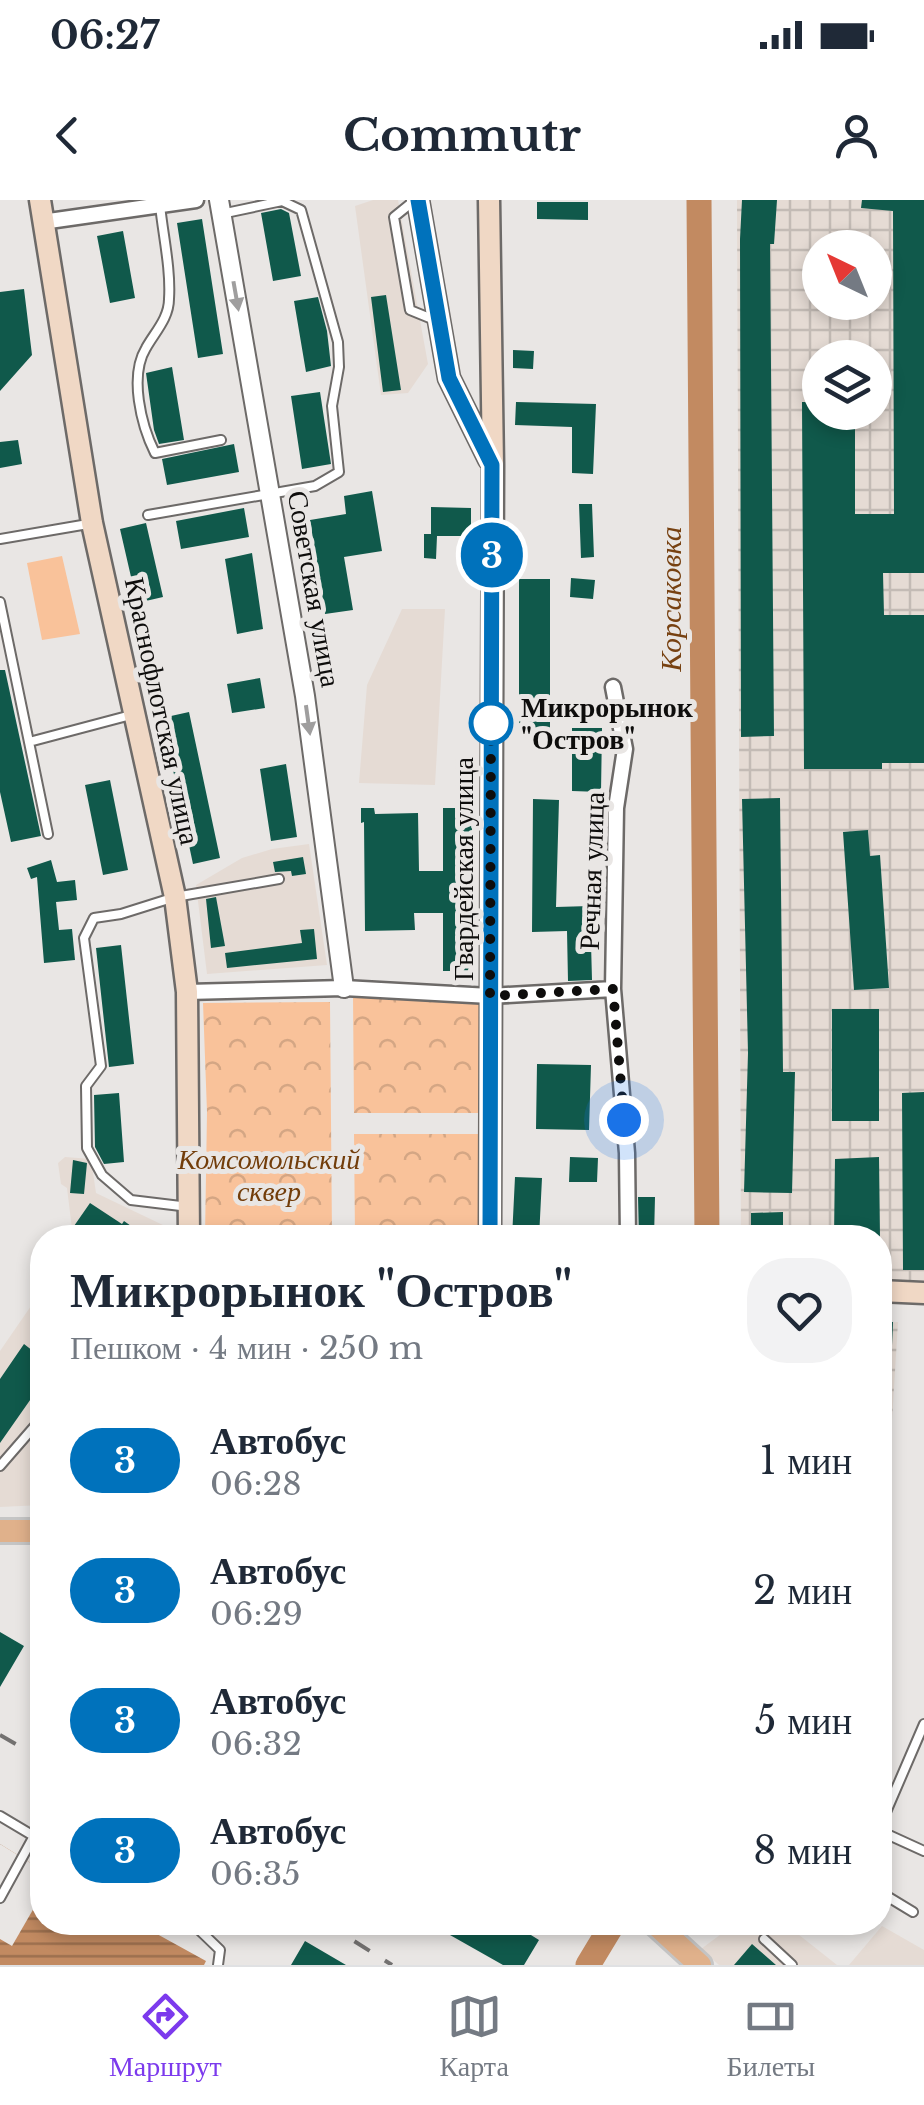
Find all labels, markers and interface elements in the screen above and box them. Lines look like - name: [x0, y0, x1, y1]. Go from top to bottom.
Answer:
- text: 06:27: [50, 12, 159, 59]
- text: Commutr: [343, 107, 581, 163]
- icon: back: [40, 108, 95, 163]
- icon: person: [829, 108, 884, 163]
- north arrow: [802, 230, 892, 320]
- map controls: [802, 230, 892, 430]
- one-way arrow: [229, 281, 244, 312]
- button: layers: [802, 340, 892, 430]
- street label: Советская улица: [280, 488, 349, 691]
- line badge: 3: [460, 522, 524, 588]
- water label: Корсаковка: [652, 526, 689, 673]
- text: 3: [481, 534, 503, 577]
- street label: Краснофлотская улица: [117, 574, 208, 848]
- place label: Микрорынок "Остров": [521, 690, 694, 757]
- marker: Микрорынок "Остров": [470, 702, 512, 744]
- one-way arrow: [300, 705, 316, 736]
- street label: Гвардейская улица: [446, 757, 481, 981]
- street label: Речная улица: [572, 791, 612, 951]
- your location: [599, 1095, 649, 1145]
- park label: Комсомольский сквер: [177, 1142, 360, 1209]
- button: heart: [747, 1258, 852, 1363]
- text: Микрорынок "Остров": [70, 1260, 572, 1320]
- text: Пешком · 4 мин · 250 m: [70, 1328, 423, 1368]
- text: Автобус: [210, 1417, 346, 1464]
- text: 1 мин: [759, 1437, 852, 1484]
- text: 3: [114, 1439, 136, 1482]
- text: 06:28: [210, 1464, 302, 1504]
- text: Автобус: [210, 1547, 346, 1594]
- text: 2 мин: [753, 1567, 852, 1614]
- text: 3: [114, 1569, 136, 1612]
- text: 06:29: [210, 1594, 303, 1634]
- text: Автобус: [210, 1677, 346, 1724]
- text: 5 мин: [755, 1697, 852, 1744]
- text: 3: [114, 1699, 136, 1742]
- text: 06:32: [210, 1724, 302, 1764]
- text: Автобус: [210, 1807, 346, 1854]
- text: 8 мин: [753, 1827, 852, 1874]
- text: 3: [114, 1829, 136, 1872]
- text: 06:35: [210, 1854, 300, 1894]
- tab: Маршрут: [109, 1989, 222, 2084]
- tab: Карта: [439, 1989, 509, 2084]
- tab: Билеты: [727, 1989, 815, 2084]

